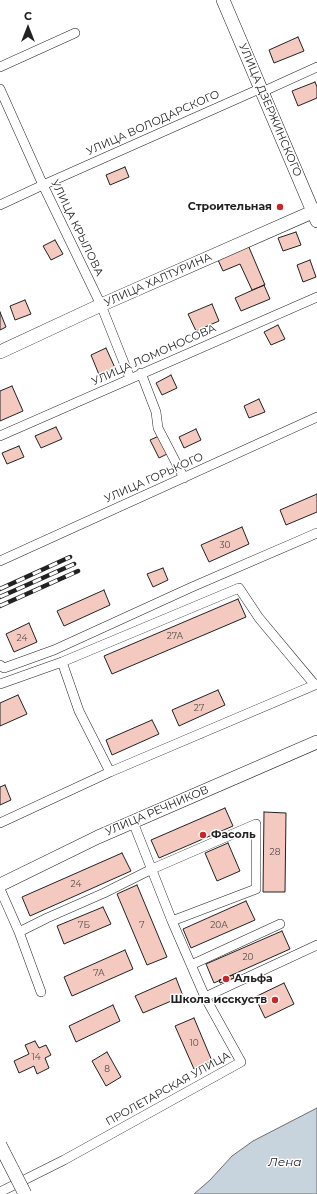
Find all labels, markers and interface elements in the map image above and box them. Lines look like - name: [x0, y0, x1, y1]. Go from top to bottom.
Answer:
- north arrow: [8, 8, 48, 48]
- text: С: [24, 9, 32, 23]
- street label: УЛИЦА ДЗЕРЖИНСКОГО: [236, 41, 304, 179]
- street label: УЛИЦА ВОЛОДАРСКОГО: [84, 88, 222, 158]
- street label: УЛИЦА КРЫЛОВА: [48, 178, 106, 278]
- place label: Строительная: [188, 200, 272, 214]
- marker: Строительная: [275, 202, 285, 212]
- street label: УЛИЦА ХАЛТУРИНА: [102, 250, 214, 310]
- street label: УЛИЦА ЛОМОНОСОВА: [90, 322, 218, 388]
- street label: УЛИЦА ГОРЬКОГО: [103, 450, 205, 506]
- house number: 30: [219, 540, 231, 550]
- house number: 27А: [167, 631, 183, 641]
- house number: 24: [17, 633, 27, 643]
- house number: 27: [194, 703, 204, 713]
- street label: УЛИЦА РЕЧНИКОВ: [103, 783, 211, 839]
- place label: Фасоль: [211, 828, 256, 842]
- marker: Фасоль: [198, 830, 208, 840]
- house number: 28: [270, 847, 280, 857]
- house number: 24: [71, 879, 81, 889]
- house number: 7Б: [78, 920, 90, 930]
- house number: 7: [139, 920, 145, 930]
- house number: 20А: [210, 920, 228, 930]
- house number: 20: [242, 952, 254, 962]
- house number: 7А: [93, 968, 105, 978]
- place label: Альфа: [234, 972, 273, 986]
- marker: Альфа: [221, 974, 231, 984]
- place label: Школа исскуств: [170, 993, 267, 1007]
- marker: Школа исскуств: [270, 995, 280, 1005]
- house number: 10: [189, 1038, 199, 1048]
- street label: ПРОЛЕТАРСКАЯ УЛИЦА: [103, 1049, 233, 1129]
- house number: 14: [31, 1052, 41, 1062]
- house number: 8: [104, 1064, 110, 1074]
- water label: Лена: [268, 1155, 302, 1169]

